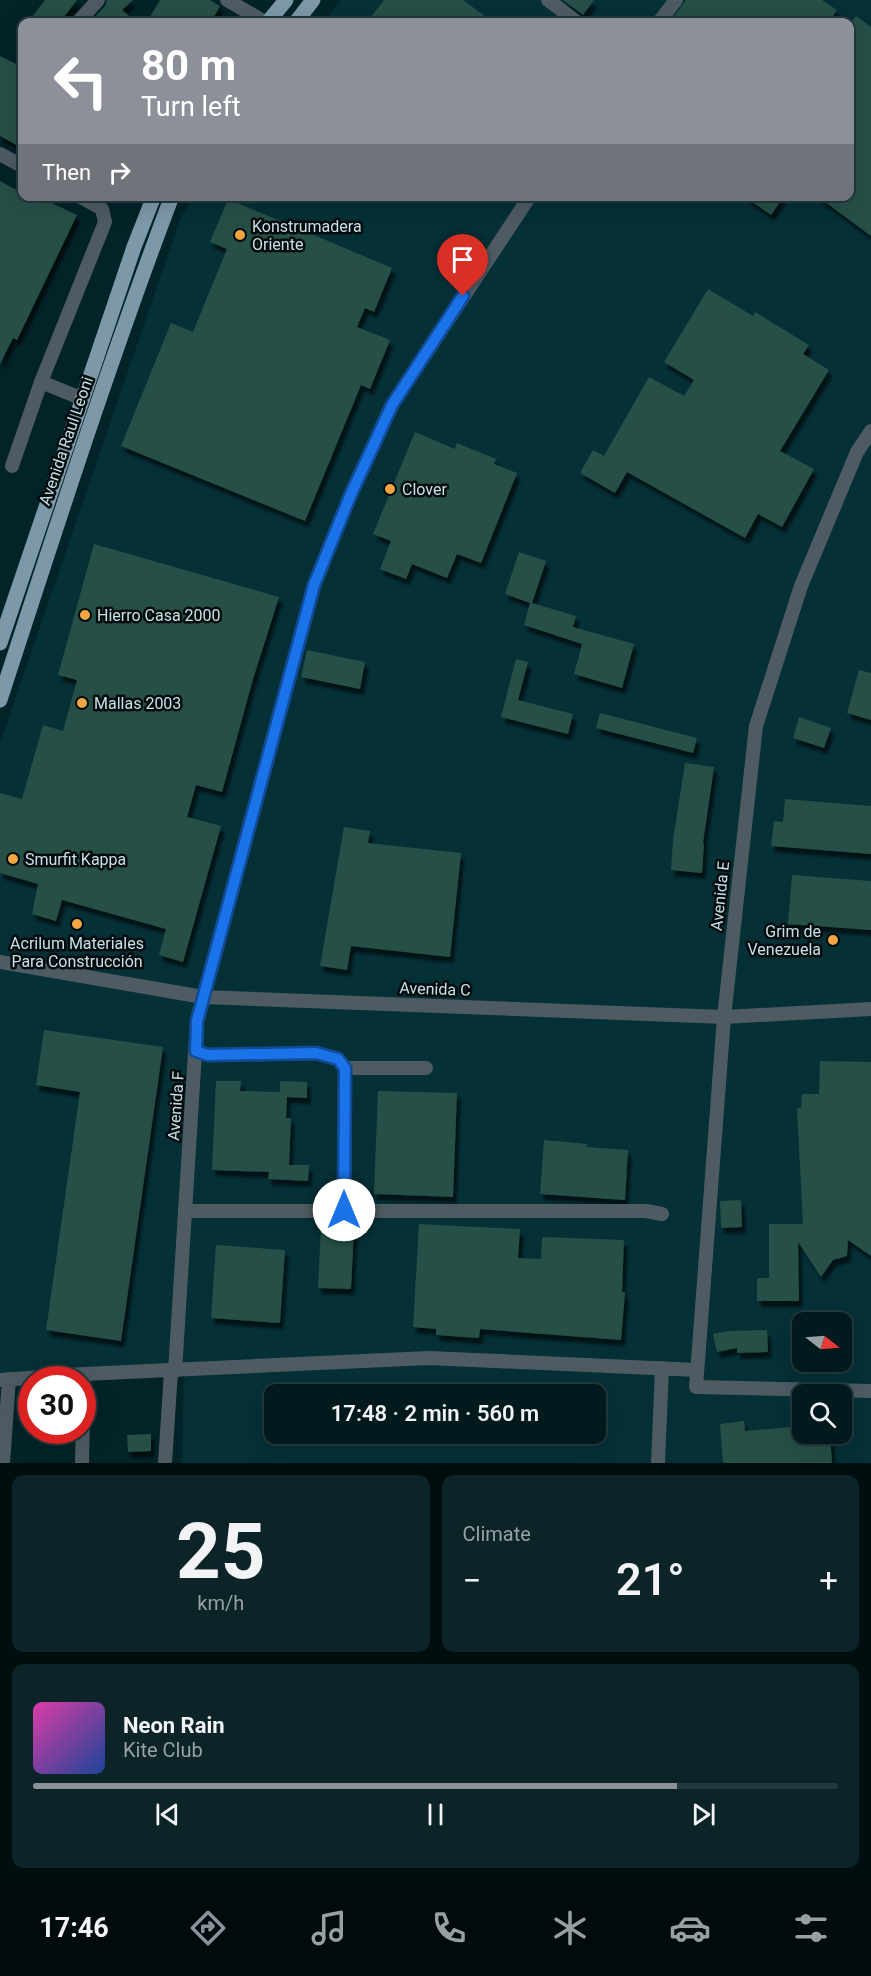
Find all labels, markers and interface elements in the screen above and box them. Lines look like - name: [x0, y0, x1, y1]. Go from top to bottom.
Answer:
- text: 80 m: [141, 41, 236, 90]
- icon: left: [42, 42, 120, 120]
- text: Turn left: [141, 91, 241, 123]
- icon: right: [103, 156, 136, 189]
- text: Then: [42, 160, 91, 185]
- place label: Konstrumadera Oriente: [252, 217, 362, 254]
- marker: Konstrumadera Oriente: [233, 228, 247, 242]
- pin: [437, 234, 488, 296]
- icon: arrive: [446, 243, 479, 276]
- street label: Avenida Raul Leoni: [35, 374, 97, 508]
- place label: Clover: [402, 480, 447, 499]
- marker: Clover: [383, 482, 397, 496]
- place label: Hierro Casa 2000: [97, 606, 221, 625]
- marker: Hierro Casa 2000: [78, 608, 92, 622]
- place label: Mallas 2003: [94, 694, 181, 713]
- marker: Mallas 2003: [75, 696, 89, 710]
- place label: Smurfit Kappa: [25, 850, 126, 869]
- marker: Smurfit Kappa: [6, 852, 20, 866]
- street label: Avenida E: [707, 860, 733, 932]
- marker: Acrilum Materiales Para Construcción: [70, 917, 84, 931]
- place label: Grim de Venezuela: [748, 922, 821, 959]
- marker: Grim de Venezuela: [826, 933, 840, 947]
- place label: Acrilum Materiales Para Construcción: [10, 934, 144, 971]
- street label: Avenida C: [399, 978, 471, 1000]
- street label: Avenida F: [164, 1071, 188, 1141]
- position arrow: [312, 1178, 376, 1242]
- north arrow: [792, 1312, 852, 1372]
- map controls: [792, 1312, 852, 1444]
- speed limit sign: 30: [18, 1366, 96, 1444]
- button: search: [792, 1384, 852, 1444]
- text: 17:48 · 2 min · 560 m: [331, 1401, 539, 1426]
- text: 25: [176, 1506, 266, 1597]
- text: Climate: [463, 1522, 531, 1546]
- text: 21°: [616, 1553, 685, 1606]
- text: −: [463, 1561, 481, 1600]
- text: +: [819, 1561, 838, 1600]
- text: km/h: [197, 1591, 244, 1615]
- text: Neon Rain: [123, 1713, 225, 1738]
- text: Kite Club: [123, 1738, 203, 1762]
- icon: previous: [151, 1798, 184, 1831]
- icon: pause: [419, 1798, 452, 1831]
- icon: next: [687, 1798, 720, 1831]
- icon: directions: [187, 1907, 229, 1949]
- icon: music: [308, 1907, 350, 1949]
- icon: phone: [428, 1907, 470, 1949]
- icon: climate: [549, 1907, 591, 1949]
- icon: car: [669, 1907, 711, 1949]
- icon: filters: [790, 1907, 832, 1949]
- text: 17:46: [39, 1912, 109, 1944]

